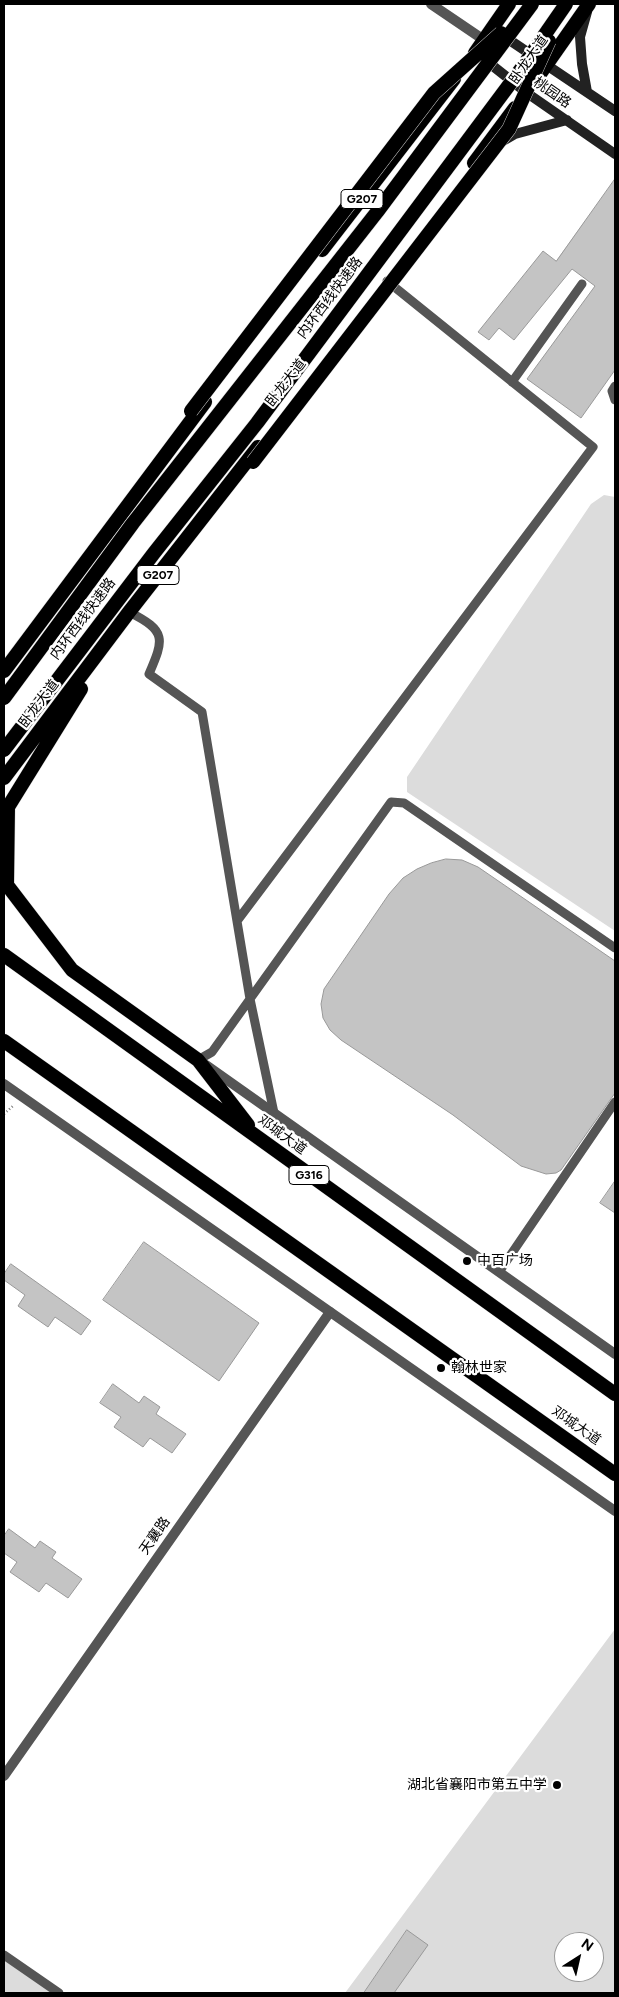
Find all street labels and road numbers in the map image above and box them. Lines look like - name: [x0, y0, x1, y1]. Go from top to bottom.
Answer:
- street label: 卧龙大道: [506, 32, 552, 88]
- street label: 桃园路: [530, 74, 574, 112]
- road number: G207: [341, 190, 383, 208]
- street label: 内环西线快速路: [294, 254, 366, 342]
- street label: 卧龙大道: [262, 356, 310, 410]
- road number: G207: [137, 566, 179, 584]
- street label: 内环西线快速路: [47, 575, 119, 663]
- street label: 卧龙大道: [15, 677, 63, 731]
- street label: 邓城大道: [254, 1112, 310, 1158]
- road number: G316: [289, 1166, 329, 1184]
- street label: 邓城大道: [548, 1403, 604, 1449]
- street label: 天襄路: [136, 1514, 174, 1558]

